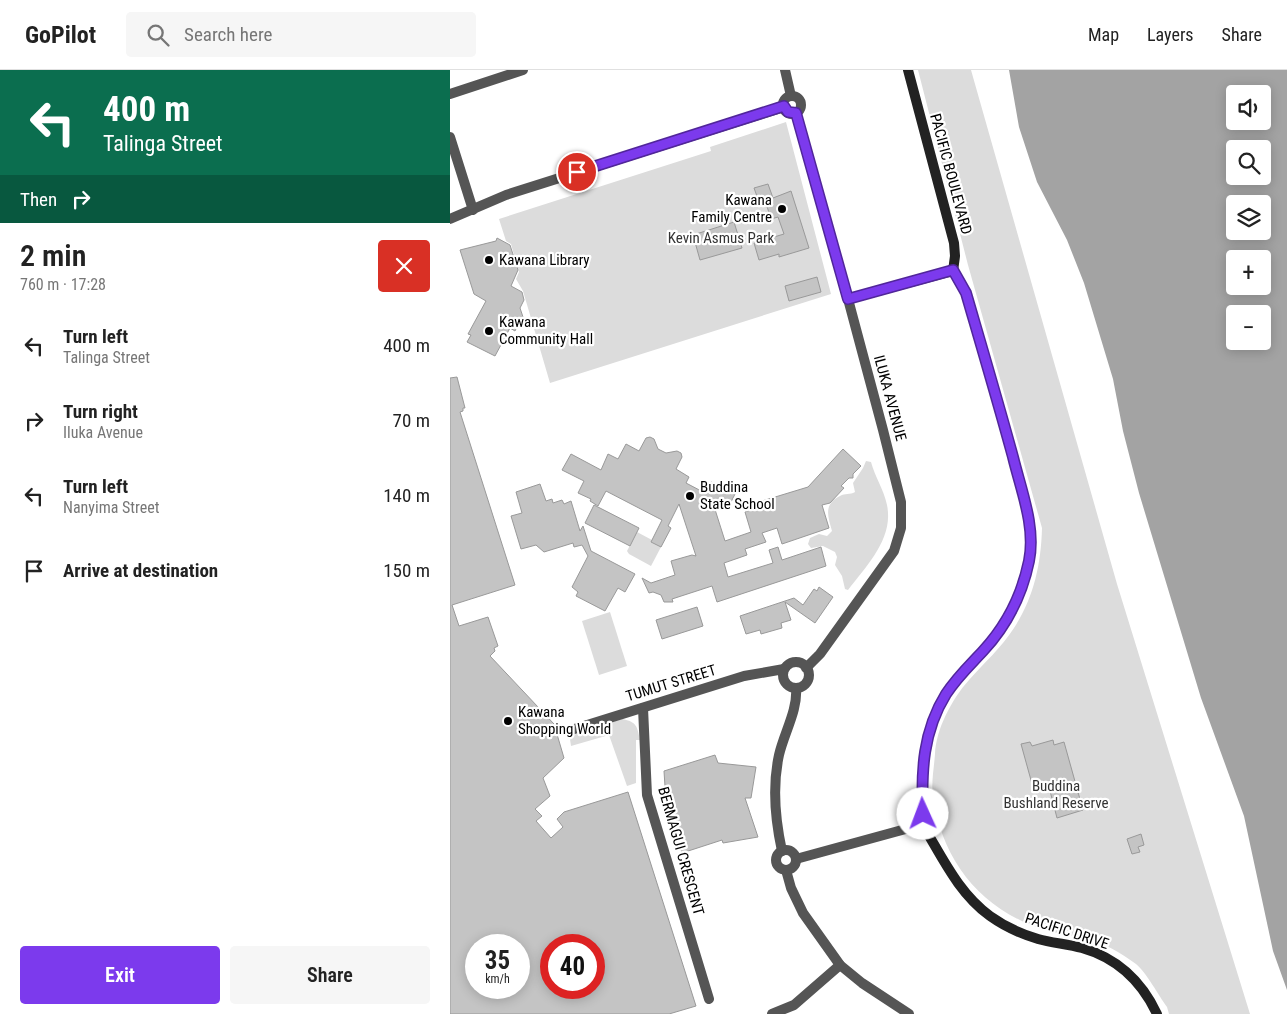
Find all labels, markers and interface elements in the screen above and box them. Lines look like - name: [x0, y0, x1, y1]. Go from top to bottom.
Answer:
- search box: [126, 12, 476, 57]
- text: GoPilot: [25, 21, 96, 49]
- icon: search: [144, 21, 172, 49]
- text: Search here: [184, 23, 272, 46]
- text: Map: [1088, 24, 1119, 45]
- text: Layers: [1147, 24, 1194, 45]
- text: Share: [1222, 24, 1262, 45]
- map controls: [1226, 85, 1271, 350]
- button: sound: [1226, 85, 1271, 130]
- text: 400 m: [103, 89, 190, 130]
- icon: left: [20, 90, 85, 155]
- street label: PACIFIC BOULEVARD: [926, 112, 976, 236]
- text: Talinga Street: [103, 131, 223, 156]
- button: search: [1226, 140, 1271, 185]
- pin: [556, 151, 598, 193]
- icon: arrive: [563, 158, 591, 186]
- icon: right: [67, 185, 95, 213]
- text: Then: [20, 188, 57, 211]
- place label: Kawana Family Centre: [691, 191, 772, 226]
- button: layers: [1226, 195, 1271, 240]
- marker: Kawana Family Centre: [776, 203, 788, 215]
- park label: Kevin Asmus Park: [668, 229, 775, 247]
- text: 2 min: [20, 238, 86, 273]
- button: close: [378, 240, 430, 292]
- button: +: [1226, 250, 1271, 295]
- place label: Kawana Library: [499, 251, 590, 269]
- marker: Kawana Library: [483, 254, 495, 266]
- text: 760 m · 17:28: [20, 275, 106, 294]
- button: −: [1226, 305, 1271, 350]
- place label: Kawana Community Hall: [499, 313, 593, 348]
- text: Turn left: [63, 325, 128, 348]
- marker: Kawana Community Hall: [483, 325, 495, 337]
- icon: left: [20, 332, 48, 360]
- text: 400 m: [383, 334, 430, 357]
- text: Talinga Street: [63, 348, 150, 367]
- street label: ILUKA AVENUE: [870, 353, 910, 443]
- text: Turn right: [63, 400, 138, 423]
- icon: right: [20, 407, 48, 435]
- text: 70 m: [393, 409, 430, 432]
- text: Iluka Avenue: [63, 423, 143, 442]
- text: Turn left: [63, 475, 128, 498]
- place label: Buddina State School: [700, 478, 775, 513]
- icon: left: [20, 482, 48, 510]
- text: 140 m: [383, 484, 430, 507]
- marker: Buddina State School: [684, 490, 696, 502]
- text: Nanyima Street: [63, 498, 160, 517]
- icon: arrive: [20, 557, 48, 585]
- text: Arrive at destination: [63, 559, 218, 582]
- text: 150 m: [383, 559, 430, 582]
- street label: TUMUT STREET: [624, 661, 718, 705]
- place label: Kawana Shopping World: [518, 703, 611, 738]
- marker: Kawana Shopping World: [502, 715, 514, 727]
- park label: Buddina Bushland Reserve: [1003, 777, 1109, 812]
- street label: BERMAGUI CRESCENT: [654, 785, 708, 917]
- position arrow: [896, 787, 948, 839]
- street label: PACIFIC DRIVE: [1023, 909, 1111, 953]
- speed limit sign: 40: [540, 934, 605, 999]
- button: Exit: [20, 946, 220, 1004]
- button: Share: [230, 946, 430, 1004]
- text: 35: [485, 946, 510, 975]
- text: km/h: [485, 972, 510, 986]

